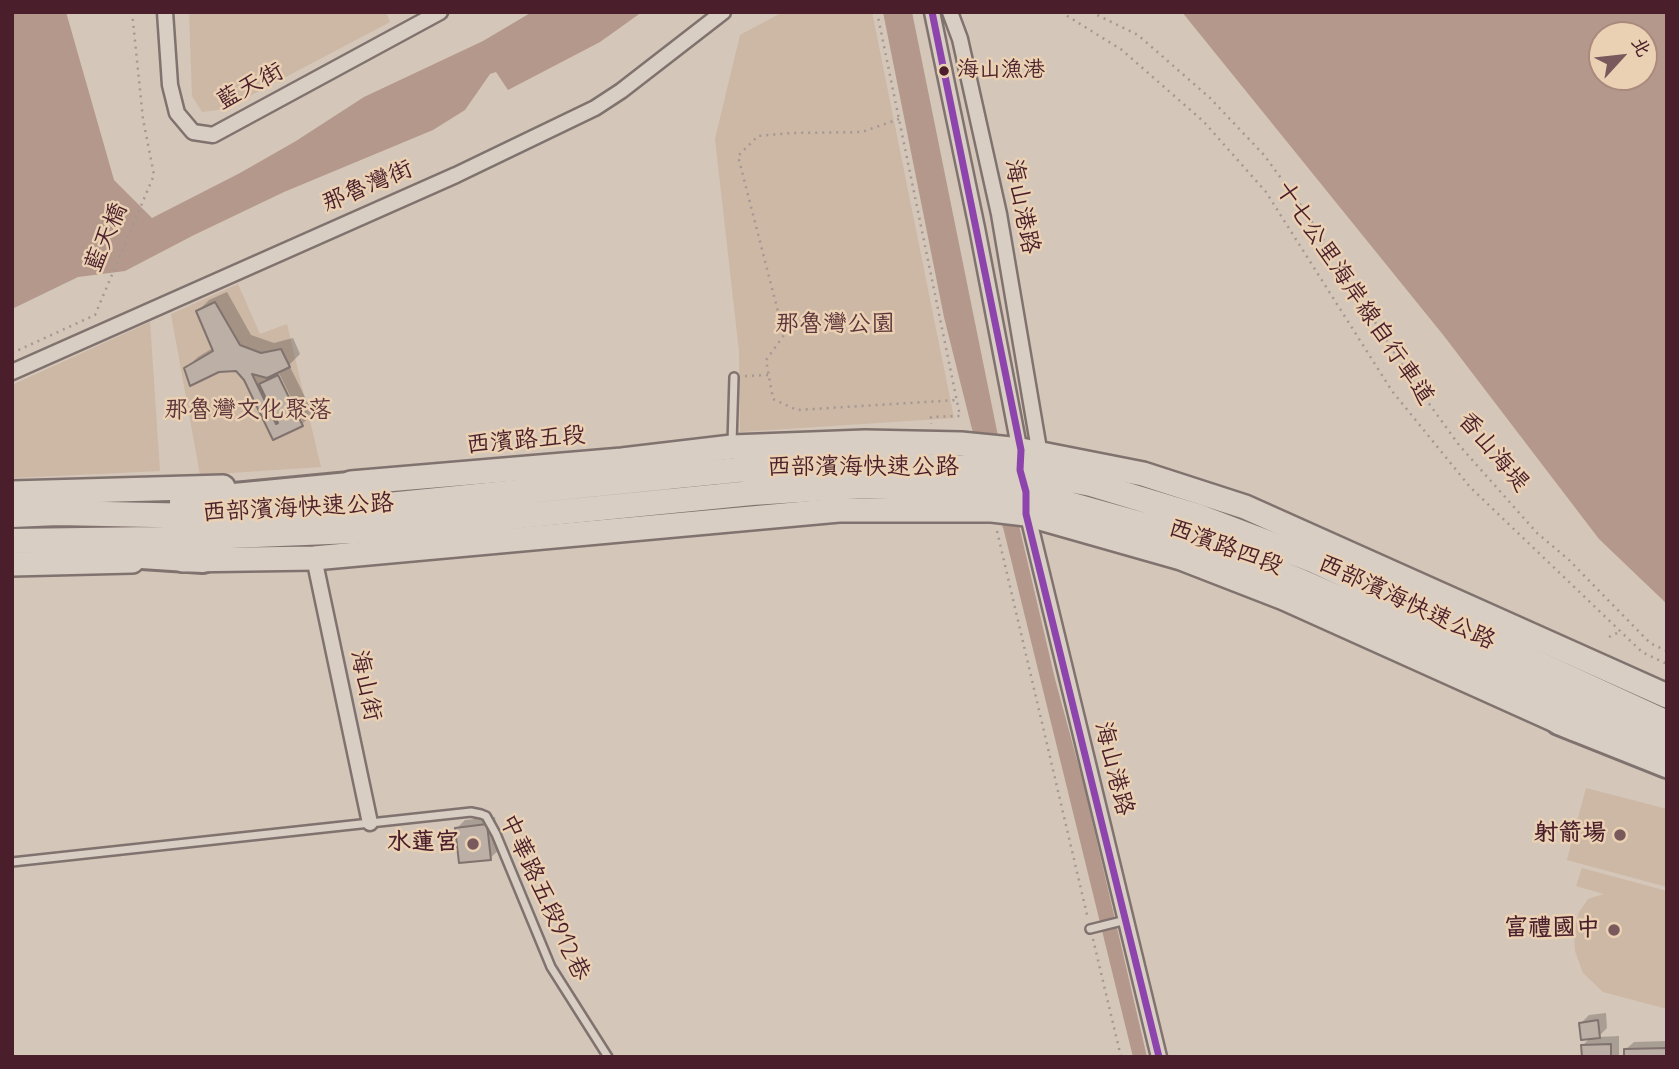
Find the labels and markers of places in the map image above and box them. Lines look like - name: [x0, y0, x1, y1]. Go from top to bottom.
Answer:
- place label: 海山漁港: [957, 58, 1045, 84]
- marker: 海山漁港: [937, 64, 951, 78]
- place label: 射箭場: [1534, 821, 1606, 849]
- marker: 射箭場: [1612, 827, 1628, 843]
- place label: 水蓮宮: [387, 830, 459, 858]
- marker: 水蓮宮: [465, 836, 481, 852]
- place label: 富禮國中: [1504, 916, 1600, 944]
- marker: 富禮國中: [1606, 922, 1622, 938]

